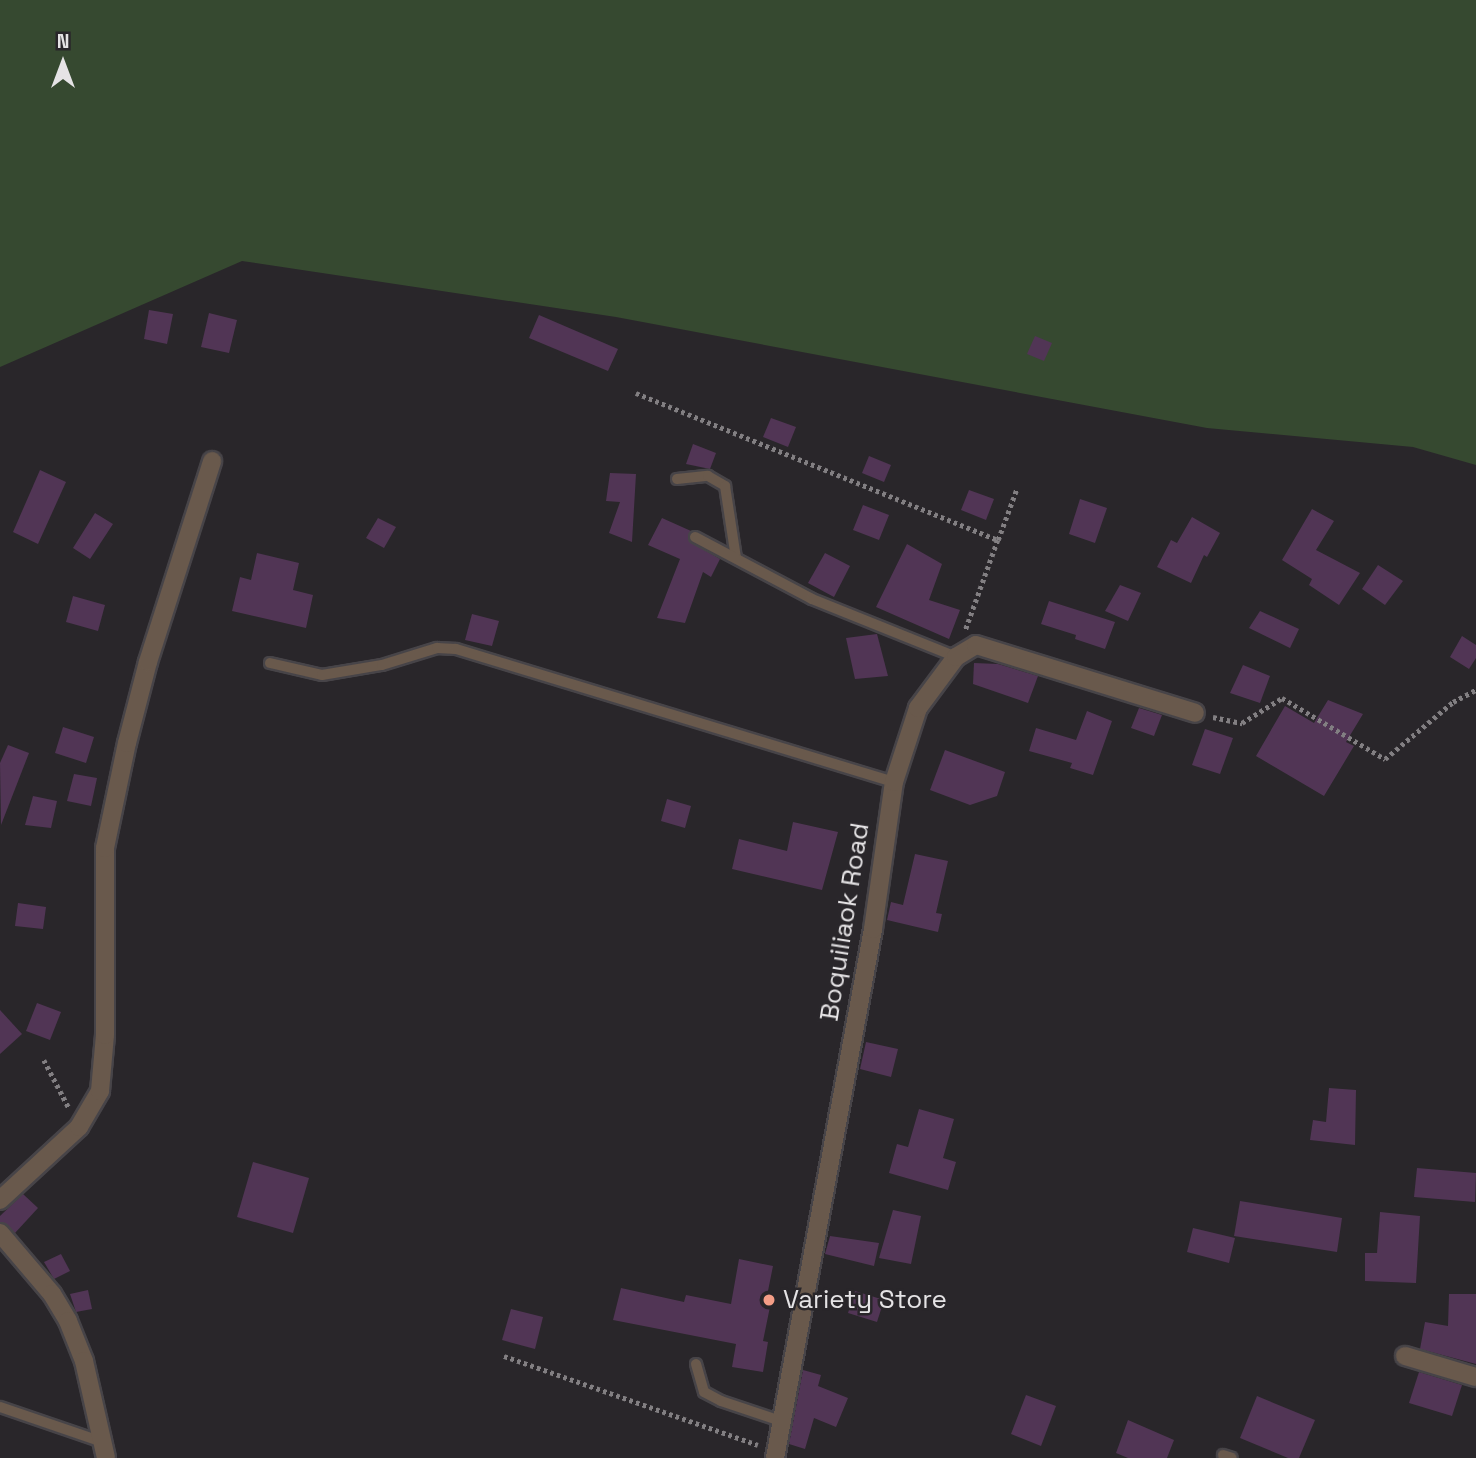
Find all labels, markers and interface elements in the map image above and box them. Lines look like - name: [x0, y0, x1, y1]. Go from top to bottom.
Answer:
- north arrow: [28, 28, 98, 98]
- text: N: [57, 29, 69, 54]
- street label: Boquiliaok Road: [814, 821, 876, 1023]
- place label: Variety Store: [783, 1284, 947, 1316]
- marker: Variety Store: [761, 1292, 777, 1308]

